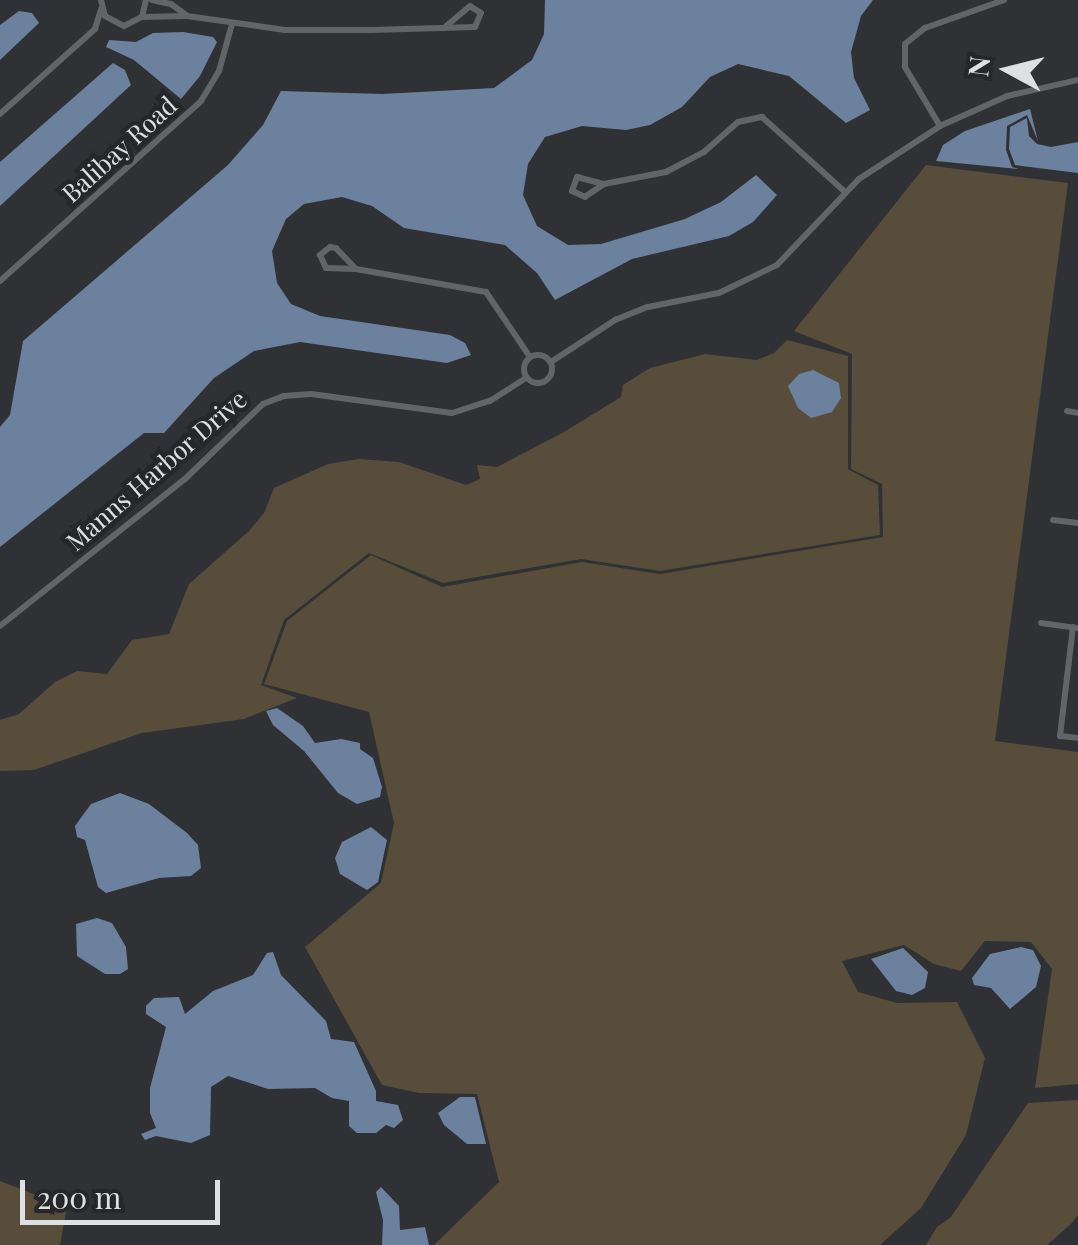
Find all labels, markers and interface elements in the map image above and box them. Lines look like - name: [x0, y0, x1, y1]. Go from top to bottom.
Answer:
- north arrow: [958, 20, 1058, 120]
- text: N: [958, 54, 997, 79]
- street label: Balibay Road: [55, 89, 183, 209]
- street label: Manns Harbor Drive: [60, 383, 252, 557]
- scale bar: [25, 1160, 225, 1222]
- text: 200 m: [37, 1177, 121, 1217]

